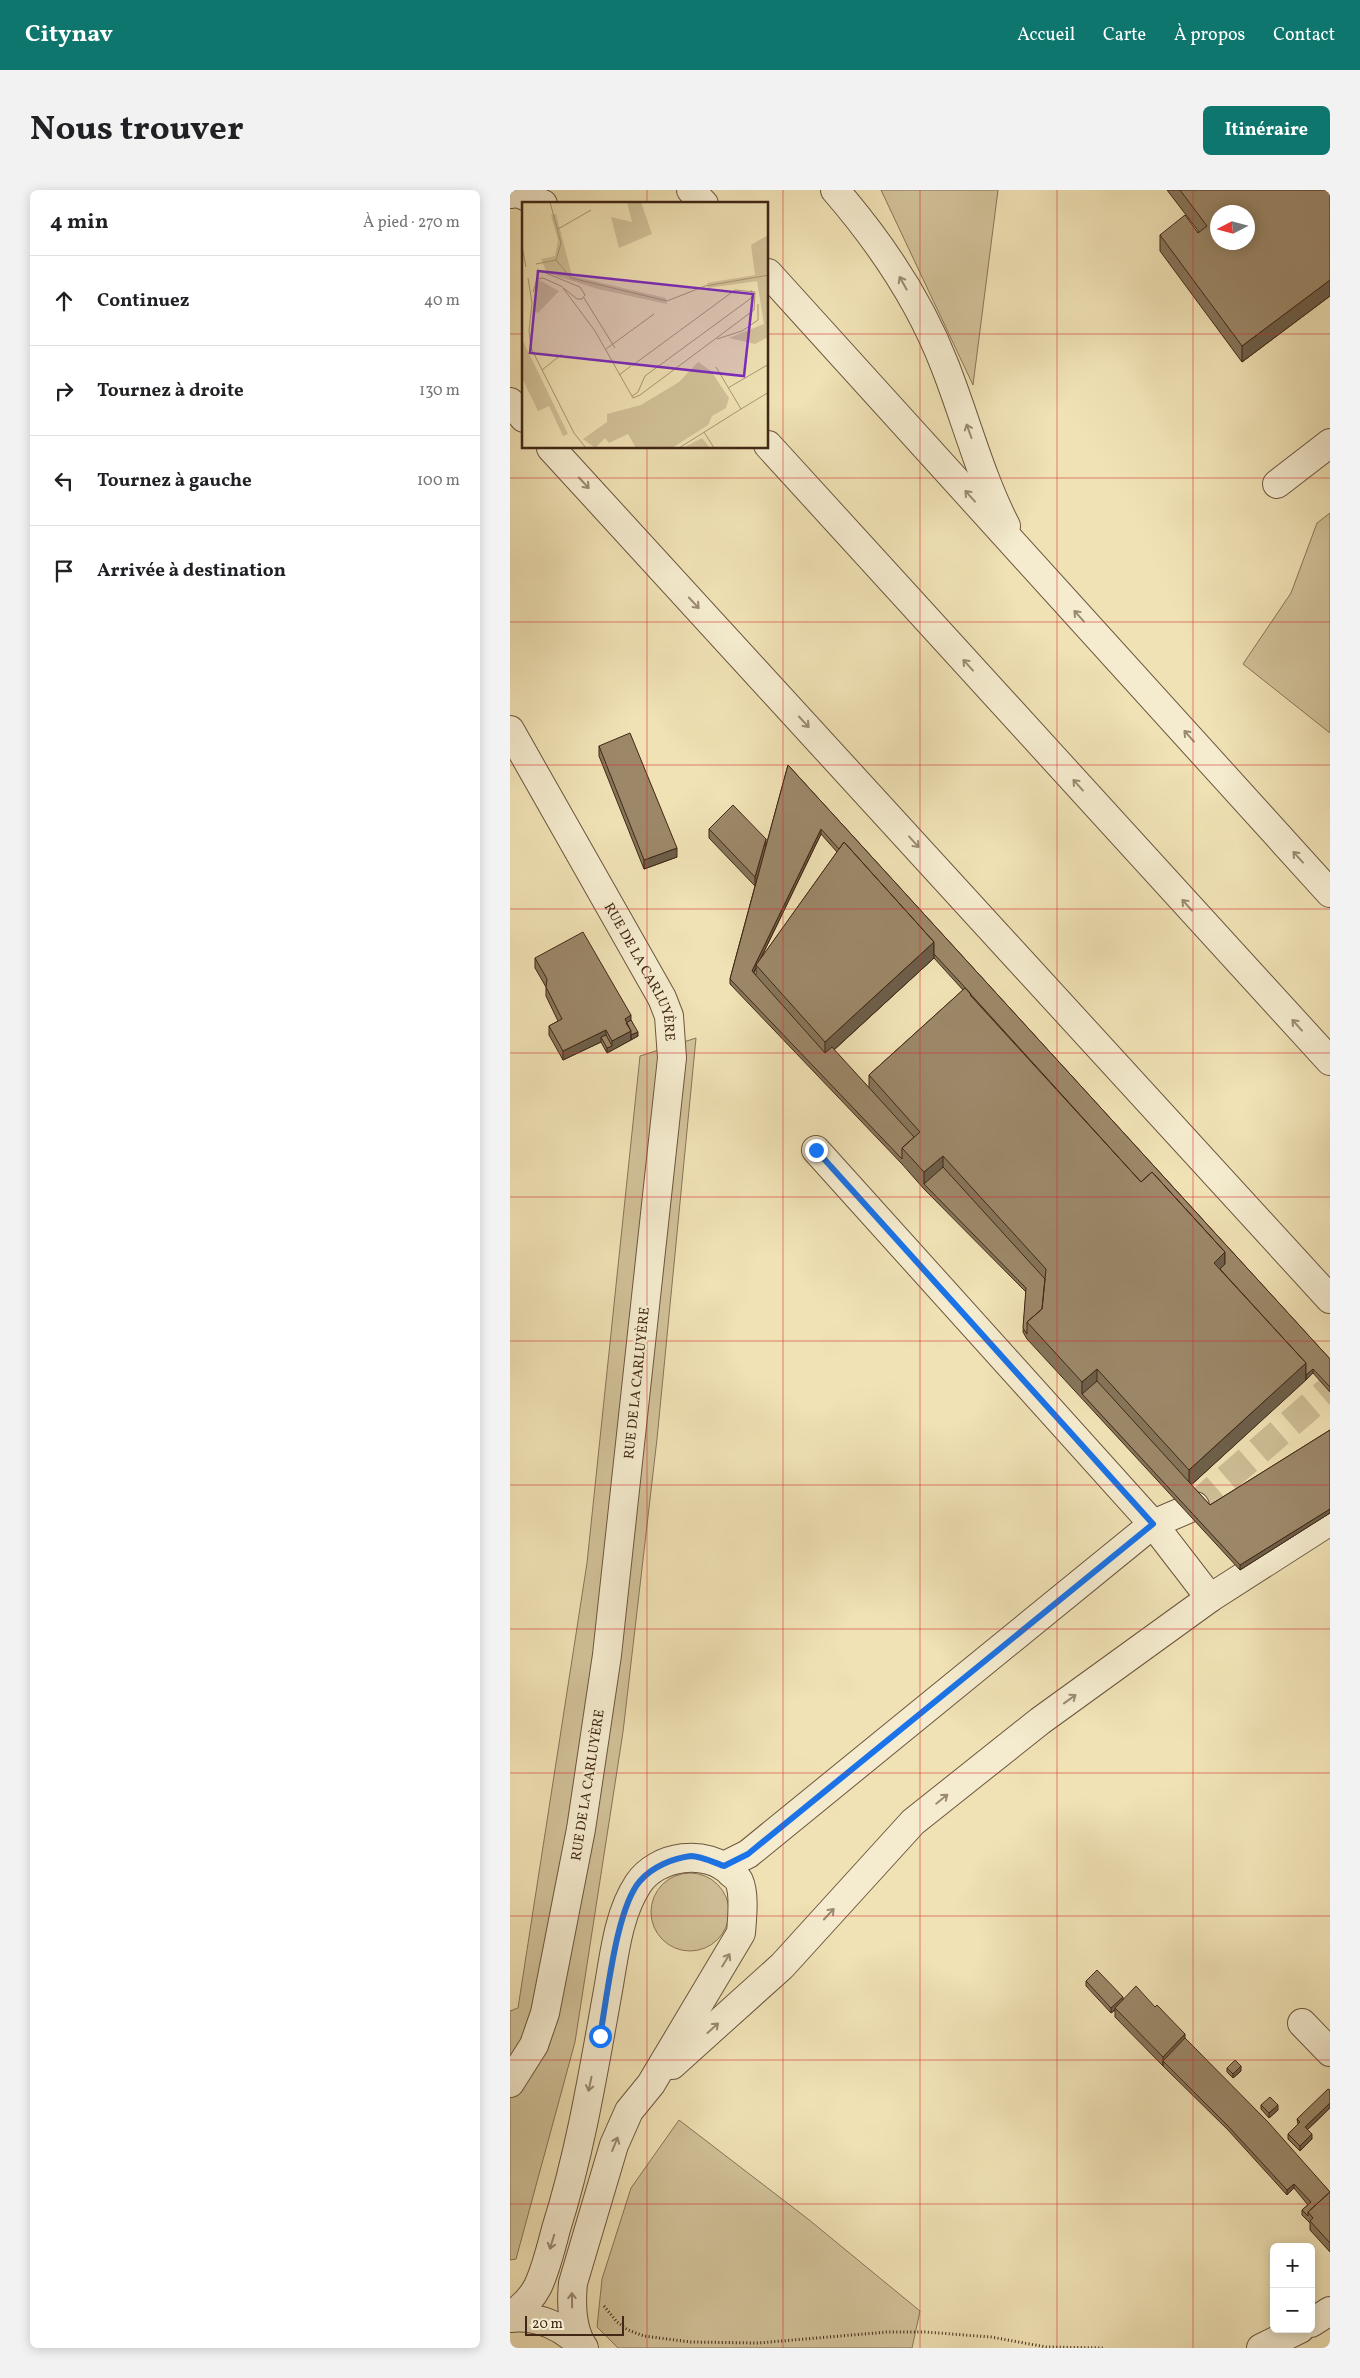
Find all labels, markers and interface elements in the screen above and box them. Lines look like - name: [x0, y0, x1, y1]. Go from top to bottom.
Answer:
- text: Citynav: [25, 18, 113, 52]
- text: Accueil: [1017, 23, 1075, 48]
- text: Carte: [1103, 23, 1146, 48]
- text: À propos: [1174, 23, 1245, 48]
- text: Contact: [1273, 23, 1335, 48]
- text: Nous trouver: [30, 106, 244, 154]
- button: Itinéraire: [1203, 106, 1330, 155]
- inset map: [522, 202, 769, 449]
- north arrow: [1210, 205, 1255, 250]
- text: 4 min: [50, 208, 109, 237]
- text: À pied · 270 m: [363, 212, 460, 234]
- one-way arrow: [898, 275, 908, 290]
- icon: ahead: [50, 287, 78, 315]
- text: Continuez: [97, 288, 189, 314]
- text: 40 m: [424, 290, 460, 312]
- icon: right: [50, 377, 78, 405]
- text: Tournez à droite: [97, 378, 244, 404]
- text: 130 m: [419, 380, 460, 402]
- one-way arrow: [964, 423, 973, 439]
- icon: left: [50, 467, 78, 495]
- text: Tournez à gauche: [97, 468, 252, 494]
- text: 100 m: [417, 470, 460, 492]
- one-way arrow: [578, 477, 590, 490]
- one-way arrow: [964, 489, 976, 502]
- icon: arrive: [50, 557, 78, 585]
- text: Arrivée à destination: [97, 558, 286, 584]
- one-way arrow: [688, 596, 700, 609]
- one-way arrow: [1073, 610, 1085, 623]
- one-way arrow: [962, 658, 974, 671]
- one-way arrow: [798, 716, 810, 729]
- one-way arrow: [1183, 730, 1195, 743]
- one-way arrow: [1072, 778, 1084, 791]
- one-way arrow: [908, 836, 920, 849]
- one-way arrow: [1292, 850, 1303, 863]
- one-way arrow: [1182, 898, 1193, 911]
- street label: RUE DE LA CARLUYÈRE: [599, 900, 679, 1042]
- one-way arrow: [1291, 1018, 1303, 1031]
- route end: [805, 1139, 828, 1162]
- street label: RUE DE LA CARLUYÈRE: [619, 1306, 655, 1460]
- one-way arrow: [1063, 1694, 1077, 1704]
- street label: RUE DE LA CARLUYÈRE: [566, 1708, 610, 1862]
- one-way arrow: [936, 1793, 949, 1804]
- one-way arrow: [823, 1908, 835, 1921]
- one-way arrow: [721, 1953, 731, 1967]
- one-way arrow: [706, 2022, 719, 2034]
- route start: [589, 2025, 612, 2048]
- one-way arrow: [585, 2076, 594, 2092]
- one-way arrow: [611, 2136, 620, 2152]
- one-way arrow: [547, 2234, 557, 2250]
- map controls: [1270, 2243, 1315, 2333]
- button: +: [1270, 2243, 1315, 2288]
- button: −: [1270, 2288, 1315, 2333]
- one-way arrow: [568, 2292, 577, 2308]
- scale bar: [525, 2313, 624, 2336]
- text: 20 m: [532, 2315, 563, 2334]

